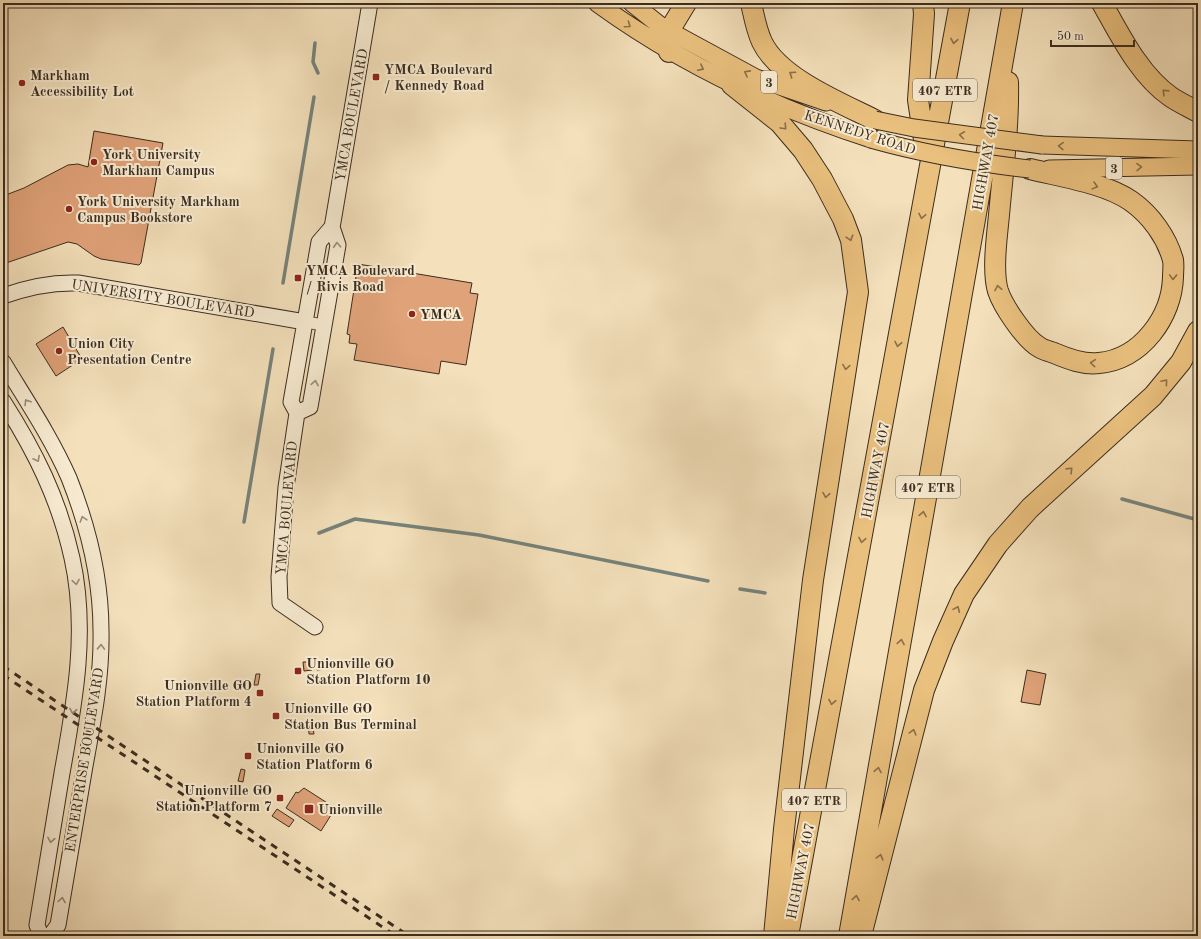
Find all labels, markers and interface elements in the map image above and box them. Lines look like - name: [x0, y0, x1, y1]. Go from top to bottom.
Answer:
- one-way arrow: [624, 20, 631, 27]
- scale bar: [1051, 22, 1134, 48]
- text: 50 m: [1057, 30, 1084, 43]
- one-way arrow: [950, 38, 958, 45]
- street label: YMCA BOULEVARD: [333, 48, 371, 183]
- place label: YMCA Boulevard / Kennedy Road: [384, 63, 493, 94]
- one-way arrow: [697, 63, 704, 71]
- place label: Markham Accessibility Lot: [30, 69, 134, 99]
- one-way arrow: [743, 70, 751, 77]
- road number: 3: [761, 71, 777, 93]
- marker: YMCA Boulevard / Kennedy Road: [371, 72, 381, 82]
- one-way arrow: [790, 72, 797, 79]
- marker: Markham Accessibility Lot: [17, 78, 27, 88]
- road number: 407 ETR: [913, 79, 977, 101]
- one-way arrow: [1162, 89, 1170, 97]
- street label: KENNEDY ROAD: [802, 108, 917, 158]
- street label: HIGHWAY 407: [971, 113, 1001, 212]
- one-way arrow: [779, 122, 787, 130]
- one-way arrow: [959, 131, 965, 140]
- one-way arrow: [1058, 142, 1064, 150]
- place label: York University Markham Campus: [102, 148, 214, 178]
- marker: York University Markham Campus: [89, 157, 99, 167]
- road number: 3: [1106, 157, 1122, 179]
- one-way arrow: [1136, 163, 1142, 171]
- one-way arrow: [1091, 181, 1098, 190]
- place label: York University Markham Campus Bookstore: [77, 195, 240, 225]
- marker: York University Markham Campus Bookstore: [64, 204, 74, 214]
- one-way arrow: [918, 213, 927, 219]
- one-way arrow: [845, 234, 854, 241]
- one-way arrow: [332, 242, 341, 248]
- place label: YMCA Boulevard / Rivis Road: [306, 264, 415, 295]
- marker: YMCA Boulevard / Rivis Road: [293, 273, 303, 283]
- one-way arrow: [1169, 274, 1177, 280]
- street label: UNIVERSITY BOULEVARD: [70, 278, 256, 320]
- one-way arrow: [995, 284, 1003, 291]
- place label: YMCA: [420, 308, 462, 322]
- marker: YMCA: [407, 309, 417, 319]
- place label: Union City Presentation Centre: [67, 337, 192, 367]
- one-way arrow: [895, 340, 903, 347]
- marker: Union City Presentation Centre: [54, 346, 64, 356]
- one-way arrow: [1090, 358, 1096, 367]
- one-way arrow: [842, 363, 851, 370]
- one-way arrow: [1160, 379, 1167, 386]
- one-way arrow: [310, 380, 318, 386]
- one-way arrow: [25, 399, 32, 406]
- street label: HIGHWAY 407: [860, 421, 892, 520]
- street label: YMCA BOULEVARD: [274, 440, 300, 576]
- one-way arrow: [32, 454, 40, 462]
- one-way arrow: [1065, 468, 1073, 475]
- road number: 407 ETR: [896, 476, 960, 498]
- one-way arrow: [822, 492, 831, 498]
- one-way arrow: [918, 510, 927, 517]
- one-way arrow: [79, 515, 88, 522]
- one-way arrow: [858, 537, 867, 543]
- one-way arrow: [71, 579, 79, 585]
- one-way arrow: [952, 606, 960, 614]
- one-way arrow: [896, 638, 905, 645]
- one-way arrow: [96, 644, 105, 650]
- place label: Unionville GO Station Platform 10: [306, 657, 431, 687]
- marker: Unionville GO Station Platform 10: [293, 666, 303, 676]
- street label: ENTERPRISE BOULEVARD: [63, 667, 107, 854]
- place label: Unionville GO Station Platform 4: [135, 679, 252, 709]
- marker: Unionville GO Station Platform 4: [255, 688, 265, 698]
- one-way arrow: [828, 699, 836, 705]
- place label: Unionville GO Station Bus Terminal: [284, 702, 417, 732]
- one-way arrow: [69, 708, 78, 714]
- marker: Unionville GO Station Bus Terminal: [271, 711, 281, 721]
- one-way arrow: [908, 728, 917, 735]
- place label: Unionville GO Station Platform 6: [256, 742, 373, 772]
- marker: Unionville GO Station Platform 6: [243, 751, 253, 761]
- one-way arrow: [873, 766, 882, 773]
- place label: Unionville GO Station Platform 7: [155, 784, 272, 814]
- road number: 407 ETR: [782, 789, 846, 811]
- marker: Unionville GO Station Platform 7: [275, 793, 285, 803]
- marker: Unionville: [303, 803, 315, 815]
- place label: Unionville: [318, 803, 383, 817]
- street label: HIGHWAY 407: [785, 822, 817, 921]
- one-way arrow: [47, 836, 56, 843]
- one-way arrow: [875, 854, 884, 861]
- one-way arrow: [851, 894, 859, 901]
- one-way arrow: [57, 897, 66, 903]

